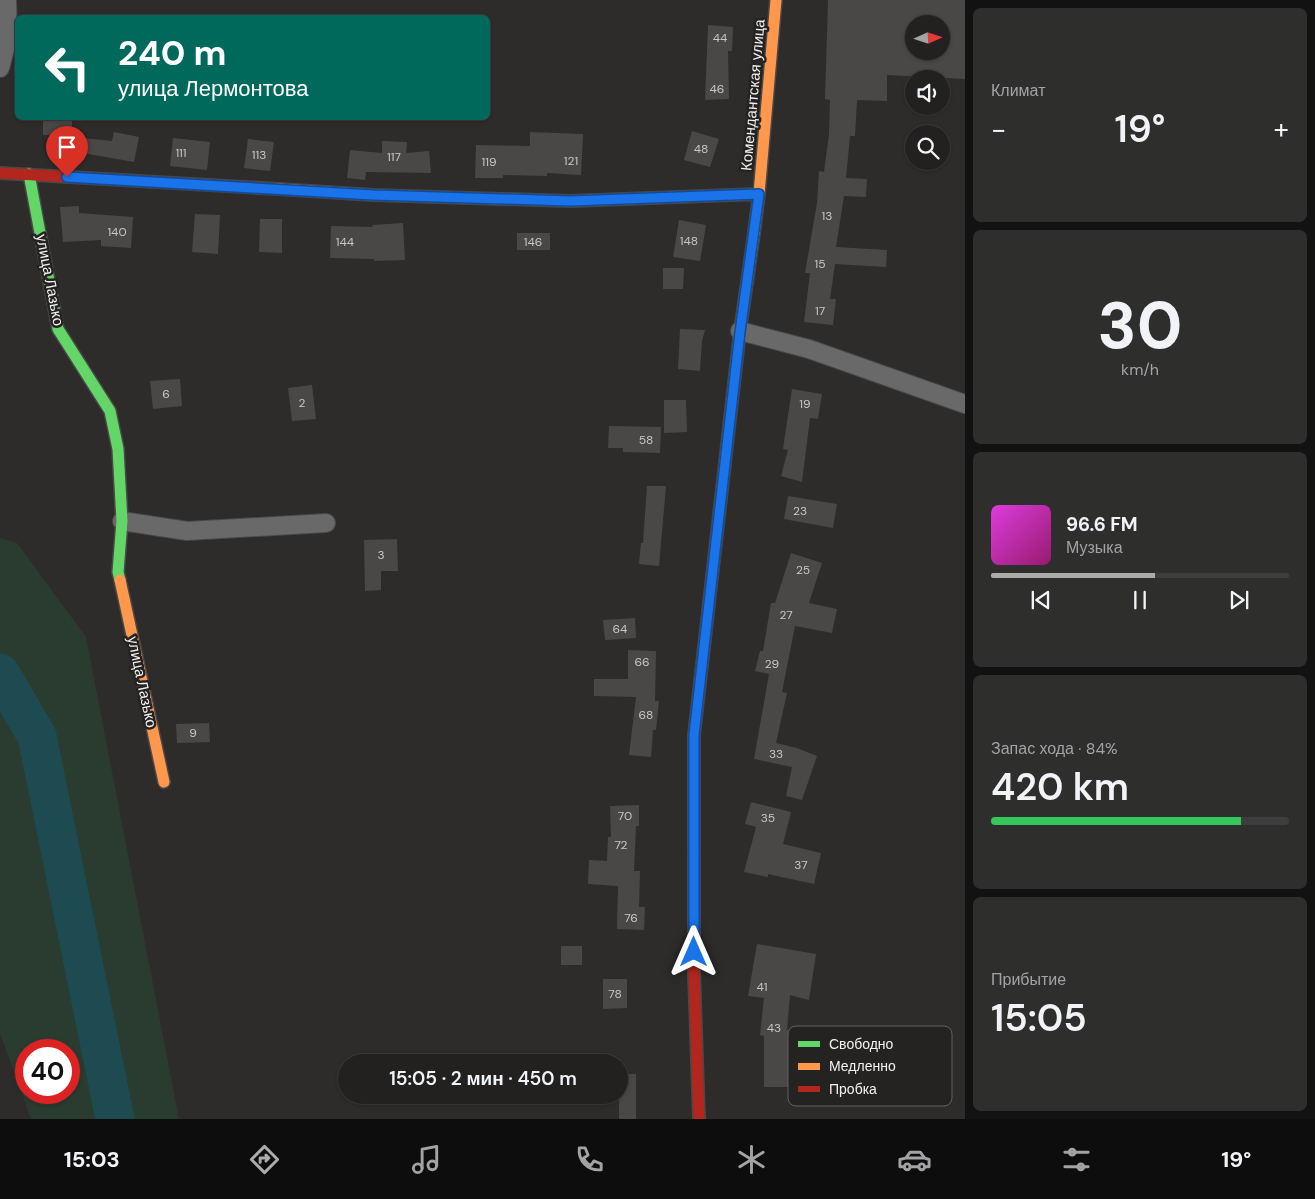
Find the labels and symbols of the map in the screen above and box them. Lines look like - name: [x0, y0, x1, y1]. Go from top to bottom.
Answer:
- north arrow: [905, 15, 950, 60]
- street label: Комендантская улица: [736, 18, 770, 172]
- house number: 44: [713, 30, 727, 46]
- house number: 46: [710, 81, 724, 97]
- pin: [46, 126, 88, 177]
- house number: 48: [694, 141, 708, 157]
- house number: 111: [175, 145, 187, 161]
- house number: 113: [252, 147, 266, 163]
- house number: 117: [387, 149, 401, 165]
- house number: 121: [564, 153, 578, 169]
- house number: 119: [481, 154, 497, 170]
- house number: 13: [822, 208, 832, 224]
- house number: 140: [107, 224, 127, 240]
- street label: улица Лазько: [31, 232, 69, 328]
- house number: 148: [680, 233, 698, 249]
- house number: 144: [336, 234, 354, 250]
- house number: 146: [524, 234, 542, 250]
- house number: 15: [814, 256, 826, 272]
- house number: 17: [815, 303, 825, 319]
- house number: 6: [162, 386, 170, 402]
- house number: 2: [299, 395, 306, 411]
- house number: 19: [799, 396, 811, 412]
- house number: 58: [639, 432, 653, 448]
- house number: 23: [793, 503, 807, 519]
- house number: 3: [377, 547, 385, 563]
- house number: 25: [796, 562, 810, 578]
- house number: 27: [779, 607, 793, 623]
- house number: 64: [613, 621, 627, 637]
- street label: улица Лазько: [123, 634, 161, 730]
- house number: 66: [634, 654, 650, 670]
- house number: 29: [765, 656, 779, 672]
- house number: 68: [639, 707, 653, 723]
- house number: 9: [189, 725, 197, 741]
- house number: 33: [769, 746, 783, 762]
- house number: 70: [618, 808, 632, 824]
- house number: 35: [761, 810, 775, 826]
- house number: 72: [614, 837, 628, 853]
- house number: 37: [794, 857, 808, 873]
- house number: 76: [624, 910, 638, 926]
- position arrow: [667, 925, 719, 977]
- house number: 41: [756, 979, 768, 995]
- house number: 78: [608, 986, 622, 1002]
- house number: 43: [767, 1020, 781, 1036]
- legend: [788, 1026, 952, 1106]
- text: Свободно: [829, 1035, 894, 1053]
- speed limit sign: 40: [15, 1039, 80, 1104]
- text: Медленно: [829, 1057, 896, 1075]
- text: Пробка: [829, 1080, 877, 1098]

